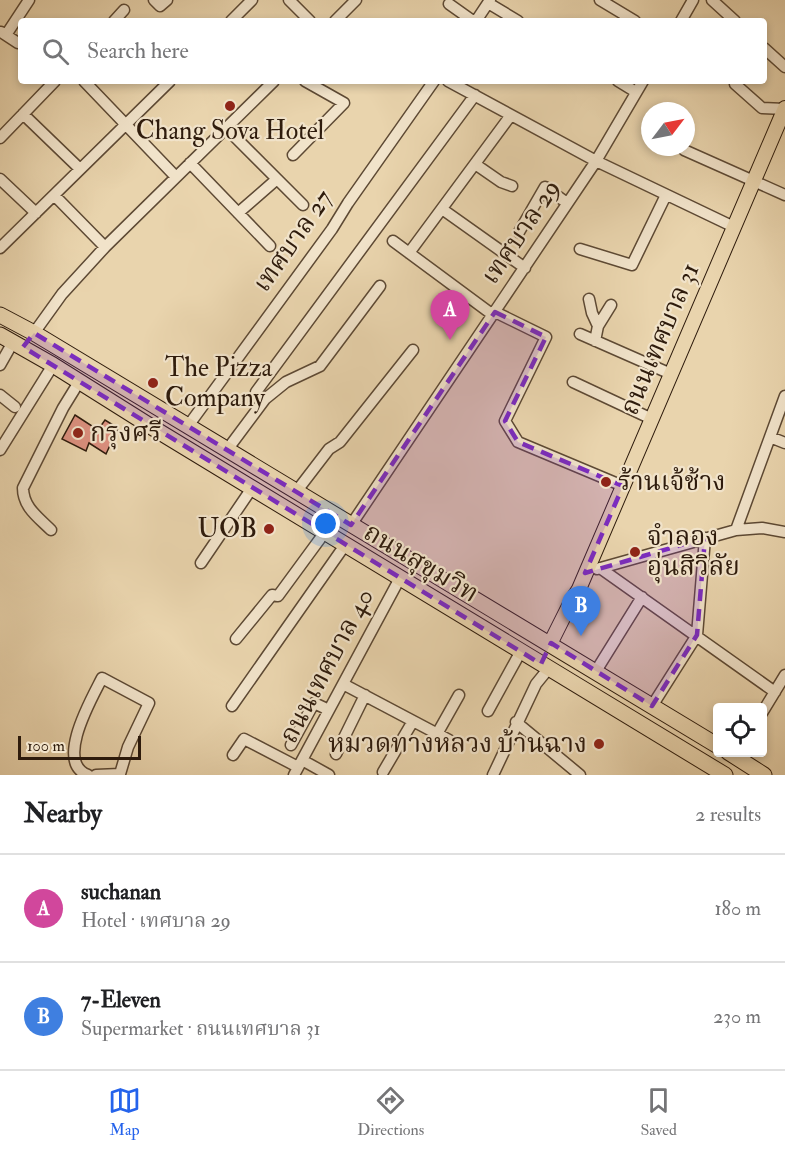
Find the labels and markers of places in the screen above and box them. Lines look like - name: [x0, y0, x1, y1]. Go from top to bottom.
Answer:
- marker: Chang Sova Hotel: [223, 99, 237, 113]
- place label: Chang Sova Hotel: [136, 115, 325, 147]
- pin: A: [430, 290, 470, 340]
- place label: The Pizza Company: [165, 352, 272, 415]
- marker: The Pizza Company: [146, 376, 160, 390]
- place label: กรุงศรี: [90, 417, 162, 450]
- marker: กรุงศรี: [71, 426, 85, 440]
- place label: ร้านเจ้ช้าง: [618, 466, 725, 498]
- marker: ร้านเจ้ช้าง: [599, 475, 613, 489]
- place label: UOB: [197, 513, 257, 545]
- place label: จำลอง อุ่นสิวิลัย: [647, 521, 740, 584]
- marker: UOB: [262, 522, 276, 536]
- marker: จำลอง อุ่นสิวิลัย: [628, 545, 642, 559]
- pin: B: [562, 586, 600, 636]
- place label: หมวดทางหลวง บ้านฉาง: [328, 728, 587, 760]
- marker: หมวดทางหลวง บ้านฉาง: [592, 737, 606, 751]

